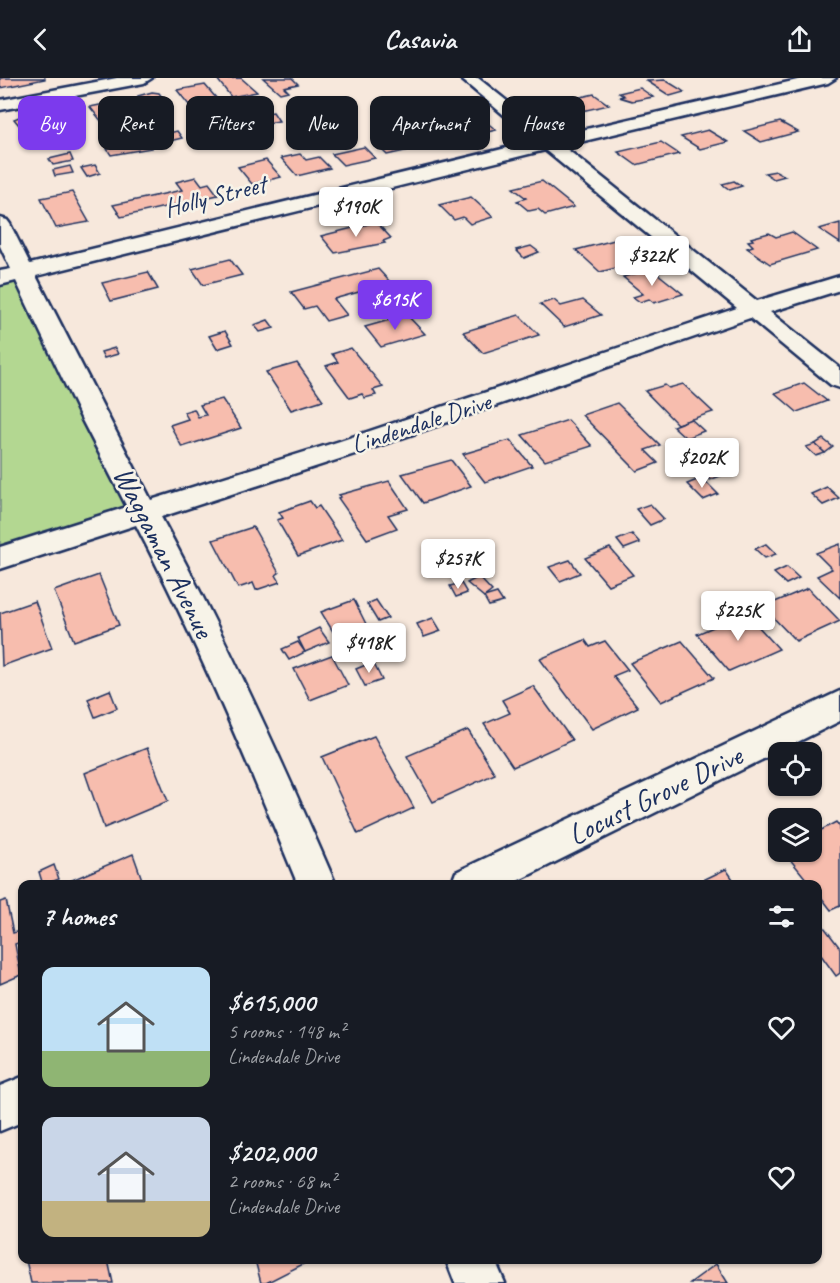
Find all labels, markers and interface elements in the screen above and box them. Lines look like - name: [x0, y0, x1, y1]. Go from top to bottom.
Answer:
- text: Casavia: [384, 22, 456, 56]
- icon: back: [24, 23, 57, 56]
- icon: share: [783, 23, 816, 56]
- chip: Buy: [18, 96, 86, 150]
- chip: Rent: [98, 96, 174, 150]
- chip: Filters: [186, 96, 274, 150]
- chip: New: [286, 96, 358, 150]
- chip: Apartment: [370, 96, 490, 150]
- chip: House: [502, 96, 585, 150]
- street label: Holly Street: [161, 167, 273, 225]
- pin: $190K: [314, 187, 398, 238]
- text: $190K: [333, 194, 379, 219]
- pin: $322K: [610, 236, 694, 287]
- text: $322K: [629, 243, 675, 268]
- pin: $615K: [353, 280, 437, 331]
- text: $615K: [372, 287, 418, 312]
- street label: Lindendale Drive: [347, 384, 496, 461]
- pin: $202K: [660, 438, 744, 489]
- text: $202K: [679, 445, 725, 470]
- street label: Waggaman Avenue: [105, 460, 224, 646]
- pin: $257K: [416, 539, 500, 590]
- text: $257K: [435, 546, 481, 571]
- pin: $225K: [696, 591, 780, 642]
- text: $225K: [715, 598, 761, 623]
- pin: $418K: [327, 623, 411, 674]
- text: $418K: [346, 630, 392, 655]
- street label: Locust Grove Drive: [562, 736, 750, 853]
- map controls: [768, 742, 822, 862]
- button: locate: [768, 742, 822, 796]
- button: layers: [768, 808, 822, 862]
- text: 7 homes: [42, 900, 115, 933]
- icon: filters: [765, 900, 798, 933]
- text: $615,000: [228, 986, 315, 1019]
- icon: home: [90, 991, 162, 1063]
- icon: heart: [765, 1011, 798, 1044]
- text: 5 rooms · 148 m²: [228, 1019, 345, 1044]
- text: Lindendale Drive: [228, 1044, 339, 1069]
- text: $202,000: [228, 1136, 315, 1169]
- icon: home: [90, 1141, 162, 1213]
- icon: heart: [765, 1161, 798, 1194]
- text: 2 rooms · 68 m²: [228, 1169, 336, 1194]
- text: Lindendale Drive: [228, 1194, 339, 1219]

